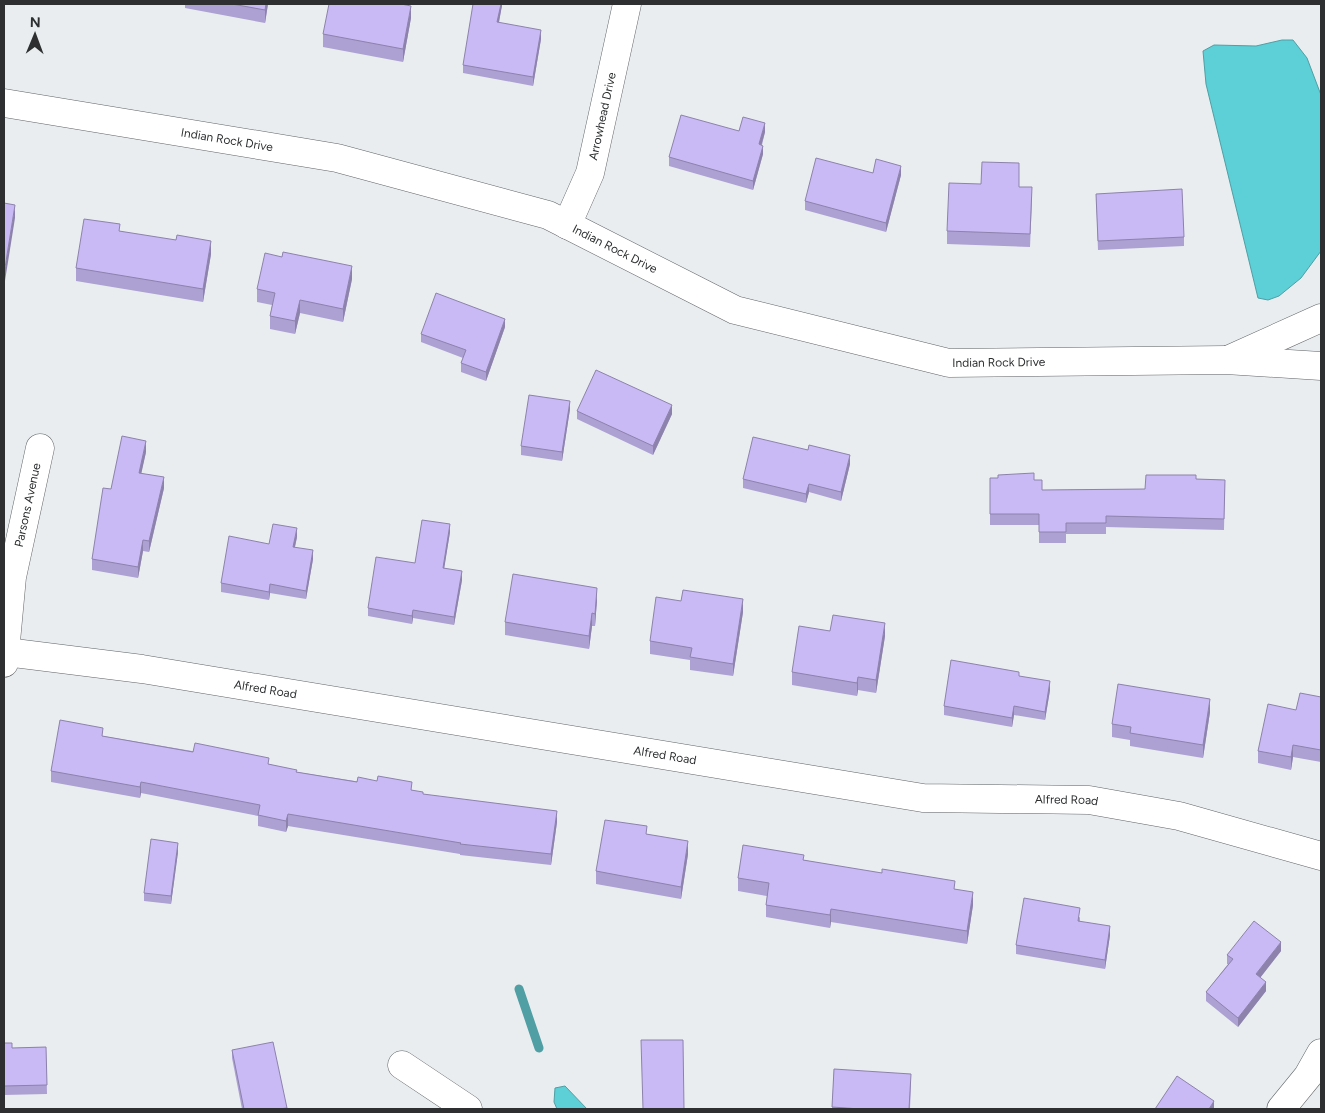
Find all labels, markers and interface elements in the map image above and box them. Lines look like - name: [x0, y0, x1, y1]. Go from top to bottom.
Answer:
- north arrow: [10, 10, 60, 60]
- text: N: [30, 14, 41, 31]
- street label: Arrowhead Drive: [586, 70, 619, 162]
- street label: Indian Rock Drive: [180, 125, 275, 154]
- street label: Indian Rock Drive: [570, 222, 660, 276]
- street label: Indian Rock Drive: [952, 355, 1046, 370]
- street label: Parsons Avenue: [12, 461, 44, 548]
- street label: Alfred Road: [233, 677, 298, 701]
- street label: Alfred Road: [633, 743, 697, 767]
- street label: Alfred Road: [1035, 792, 1099, 809]

